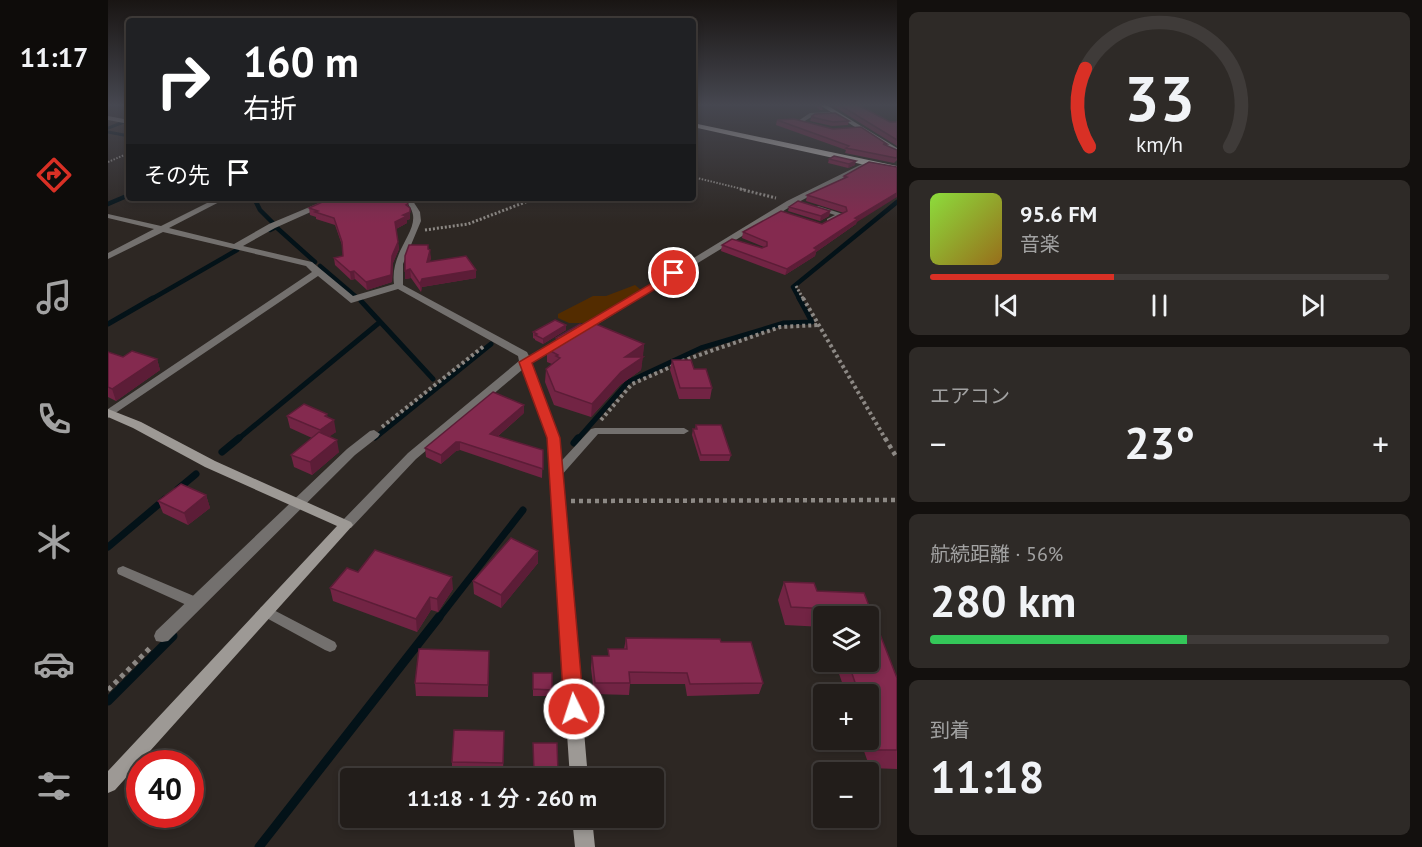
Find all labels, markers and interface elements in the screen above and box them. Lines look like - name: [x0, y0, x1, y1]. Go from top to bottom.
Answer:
- text: 160 m: [243, 34, 359, 89]
- text: 11:17: [20, 40, 88, 74]
- icon: right: [144, 42, 222, 120]
- text: 33: [1124, 57, 1195, 138]
- text: 右折: [243, 91, 297, 125]
- text: km/h: [1136, 130, 1183, 158]
- icon: directions: [33, 154, 75, 196]
- icon: arrive: [222, 156, 255, 189]
- text: その先: [144, 161, 210, 189]
- text: 95.6 FM: [1020, 200, 1097, 228]
- text: 音楽: [1020, 231, 1060, 257]
- pin: [648, 247, 699, 298]
- icon: arrive: [657, 256, 690, 289]
- icon: music: [33, 276, 75, 318]
- icon: previous: [990, 289, 1023, 322]
- icon: pause: [1143, 289, 1176, 322]
- icon: next: [1296, 289, 1329, 322]
- text: エアコン: [930, 383, 1010, 409]
- icon: phone: [33, 398, 75, 440]
- text: 23°: [1124, 413, 1195, 471]
- text: −: [930, 422, 947, 465]
- text: +: [1372, 422, 1389, 465]
- icon: climate: [33, 521, 75, 563]
- text: 航続距離 · 56%: [930, 541, 1063, 567]
- text: 280 km: [930, 571, 1076, 629]
- map controls: [813, 606, 879, 828]
- button: layers: [813, 606, 879, 672]
- icon: car: [33, 643, 75, 685]
- position arrow: [542, 677, 606, 741]
- button: +: [813, 684, 879, 750]
- text: 到着: [930, 717, 970, 743]
- text: 11:18: [930, 747, 1044, 805]
- speed limit sign: 40: [126, 750, 204, 828]
- button: −: [813, 762, 879, 828]
- icon: filters: [33, 765, 75, 807]
- text: 11:18 · 1 分 · 260 m: [407, 784, 597, 812]

